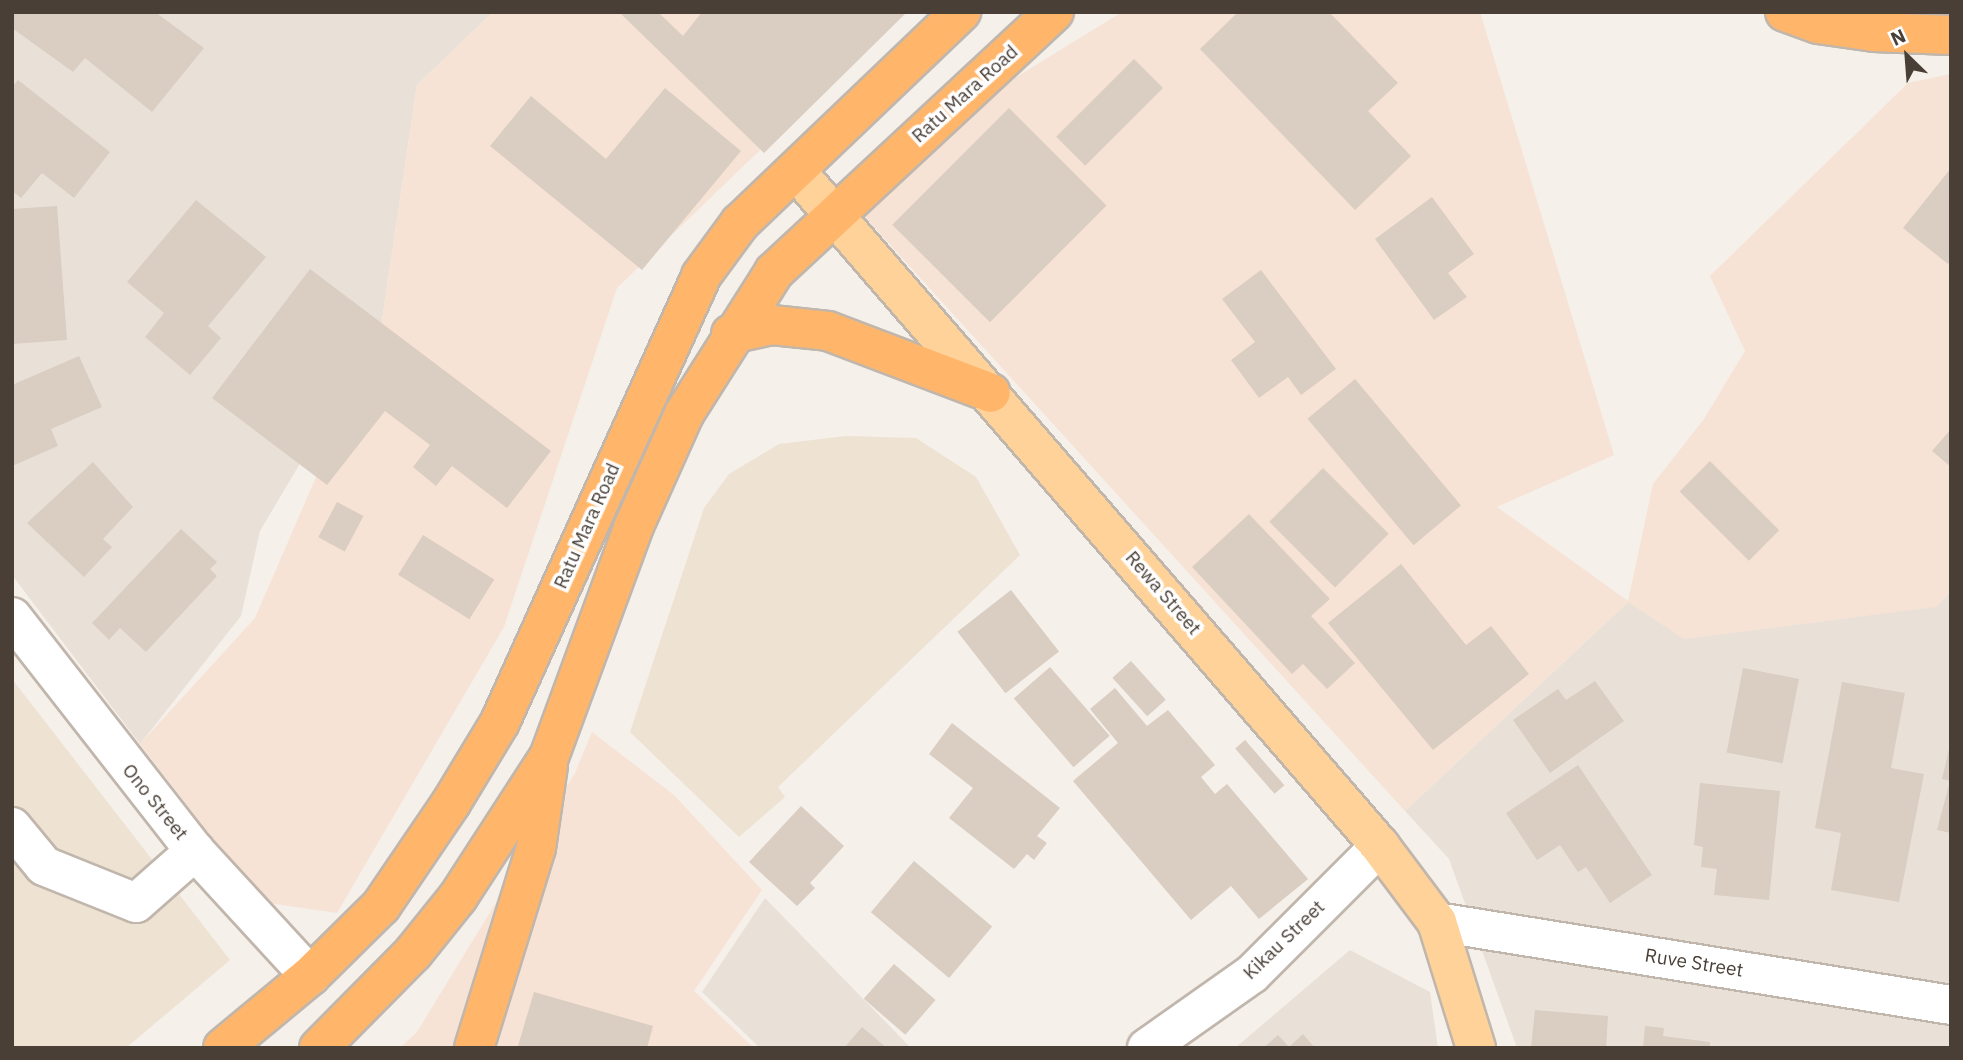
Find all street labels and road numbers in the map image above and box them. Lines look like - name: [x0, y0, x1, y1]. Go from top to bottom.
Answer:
- street label: Ratu Mara Road: [907, 40, 1023, 148]
- street label: Ratu Mara Road: [549, 460, 625, 592]
- street label: Rewa Street: [1120, 547, 1206, 639]
- street label: Ono Street: [117, 759, 193, 845]
- street label: Kikau Street: [1239, 896, 1329, 984]
- street label: Ruve Street: [1643, 944, 1745, 982]

